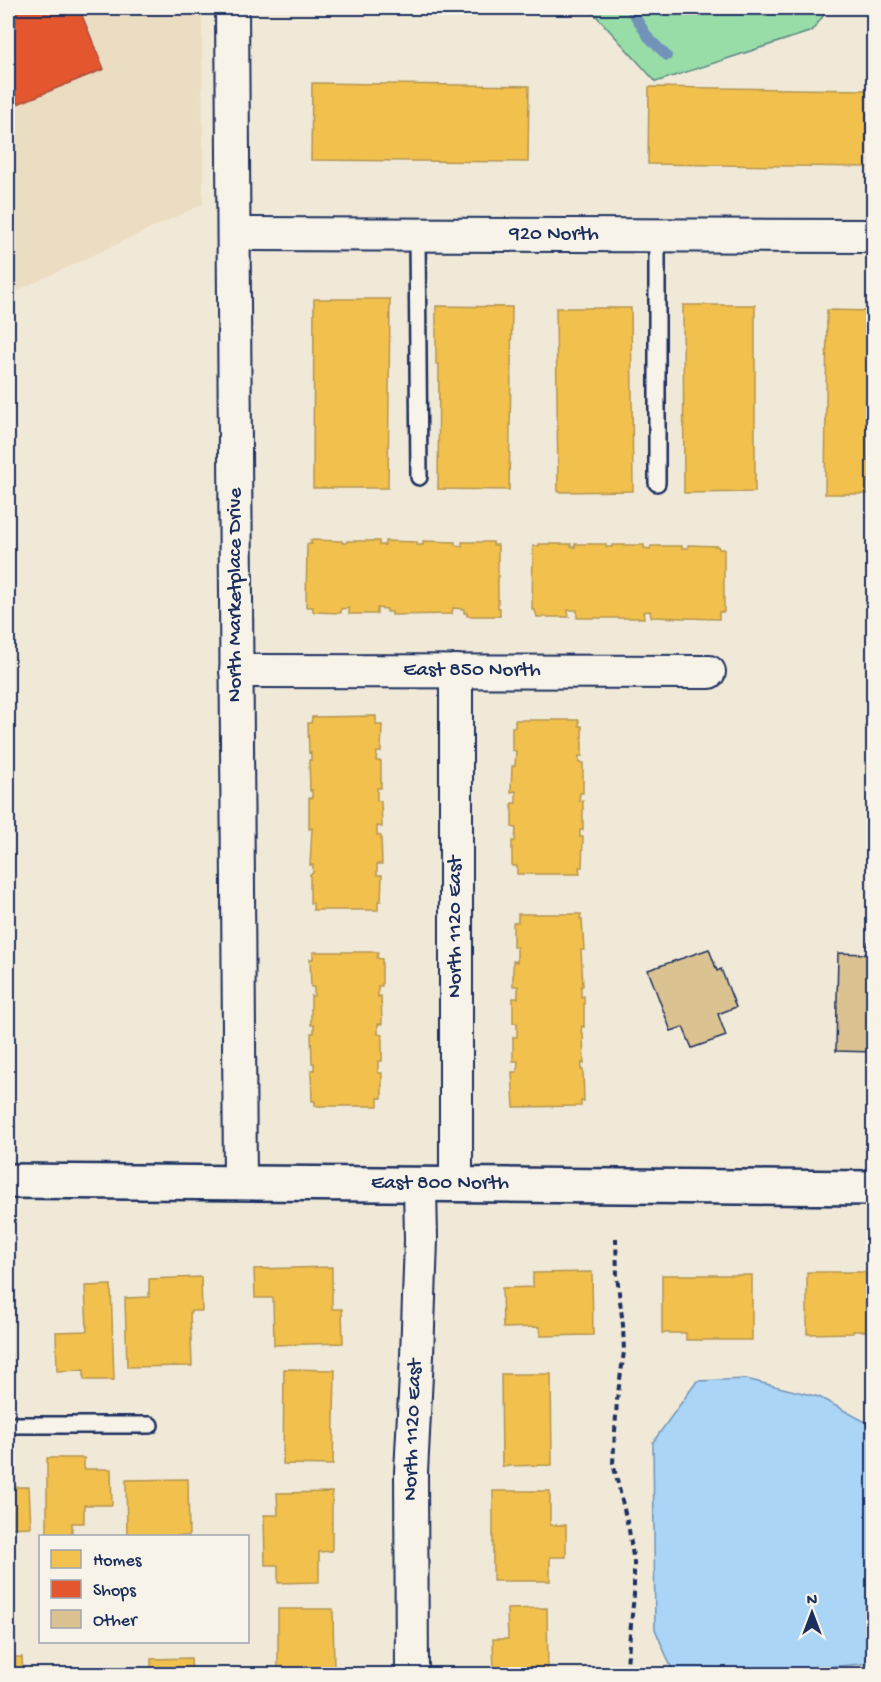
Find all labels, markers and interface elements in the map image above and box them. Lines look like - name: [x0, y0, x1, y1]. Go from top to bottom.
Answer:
- street label: 920 North: [508, 223, 599, 248]
- street label: North Marketplace Drive: [224, 487, 249, 702]
- street label: East 850 North: [403, 659, 541, 684]
- street label: North 1120 East: [444, 854, 469, 998]
- street label: East 800 North: [371, 1172, 509, 1197]
- street label: North 1120 East: [399, 1356, 429, 1501]
- legend: [39, 1535, 249, 1643]
- text: Homes: [93, 1551, 143, 1572]
- text: Shops: [93, 1581, 137, 1602]
- north arrow: [782, 1583, 842, 1643]
- text: N: [807, 1592, 818, 1611]
- text: Other: [93, 1611, 138, 1632]

